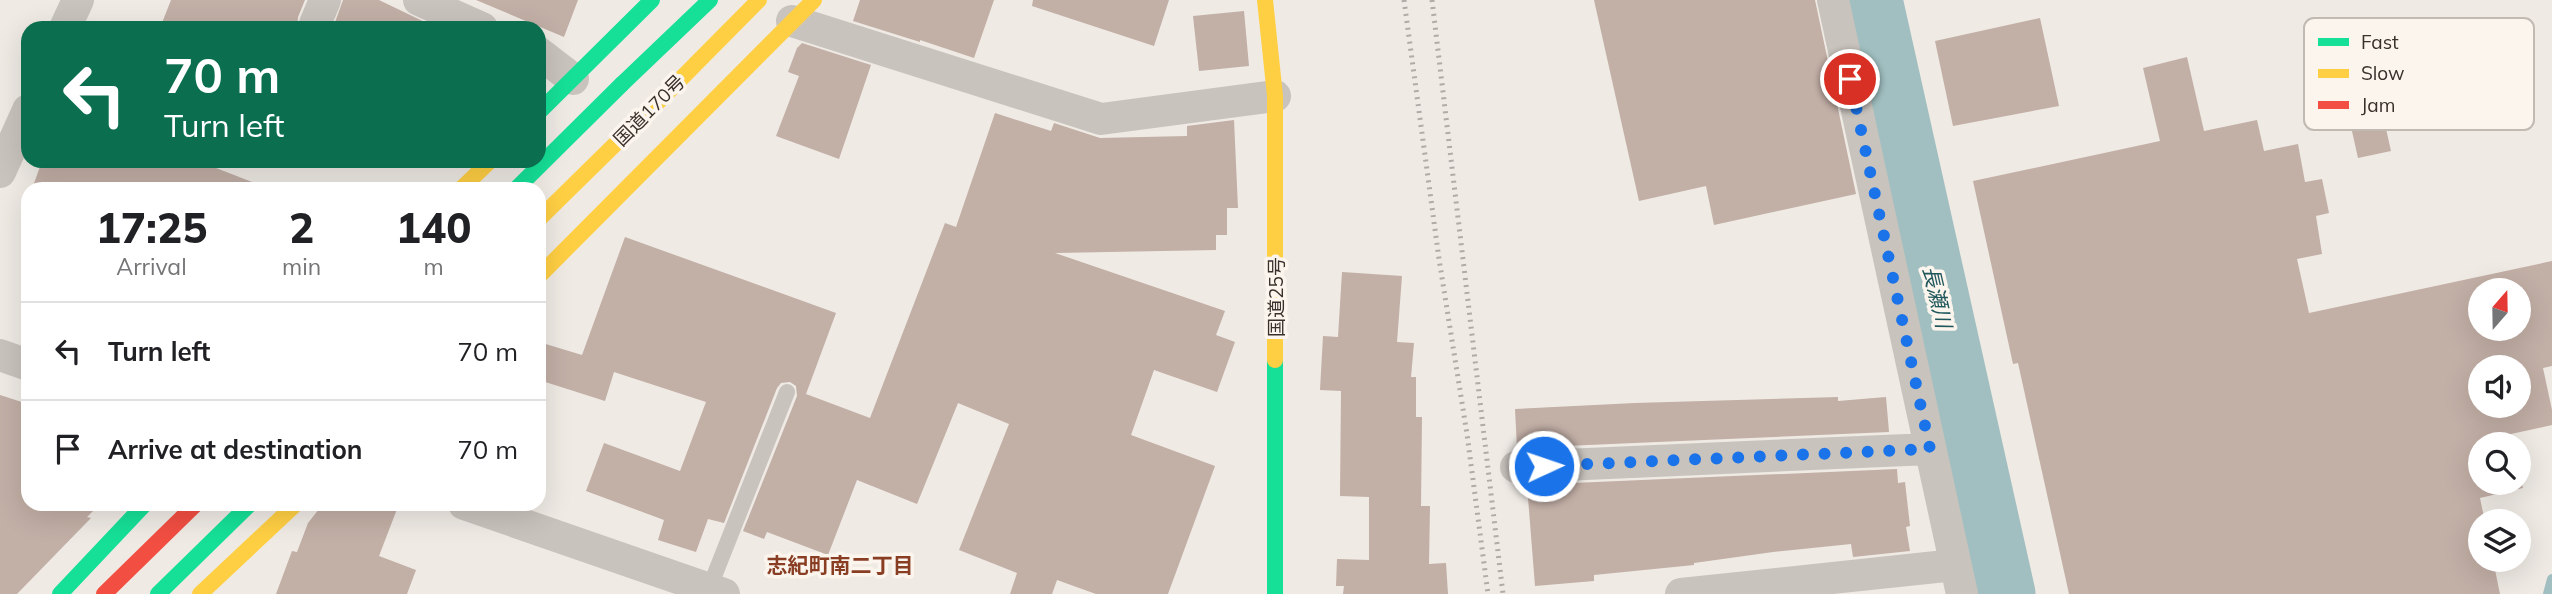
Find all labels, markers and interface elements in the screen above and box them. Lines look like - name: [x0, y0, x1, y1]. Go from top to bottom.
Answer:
- legend: [2304, 18, 2534, 130]
- text: Fast: [2361, 30, 2399, 54]
- text: 70 m: [164, 44, 280, 105]
- icon: left: [49, 49, 140, 140]
- pin: [1820, 49, 1880, 109]
- icon: arrive: [1831, 60, 1869, 98]
- text: Slow: [2361, 61, 2405, 85]
- street label: 国道170号: [608, 69, 690, 151]
- text: Jam: [2361, 93, 2395, 117]
- text: Turn left: [164, 105, 284, 145]
- text: 17:25: [96, 201, 207, 254]
- text: 2: [289, 201, 314, 254]
- text: 140: [396, 201, 471, 254]
- text: Arrival: [116, 252, 187, 281]
- text: min: [282, 252, 321, 281]
- text: m: [423, 252, 444, 281]
- street label: 国道25号: [1264, 257, 1288, 337]
- water label: 長瀬川: [1918, 263, 1958, 332]
- north arrow: [2468, 278, 2530, 341]
- map controls: [2468, 278, 2531, 572]
- icon: left: [49, 332, 87, 370]
- text: Turn left: [108, 335, 210, 368]
- text: 70 m: [457, 335, 518, 368]
- button: sound: [2468, 355, 2531, 418]
- position arrow: [1507, 429, 1581, 503]
- icon: arrive: [49, 430, 87, 468]
- button: search: [2468, 432, 2531, 495]
- text: Arrive at destination: [108, 433, 363, 466]
- text: 70 m: [457, 433, 518, 466]
- button: layers: [2468, 509, 2531, 572]
- district label: 志紀町南二丁目: [767, 552, 914, 578]

